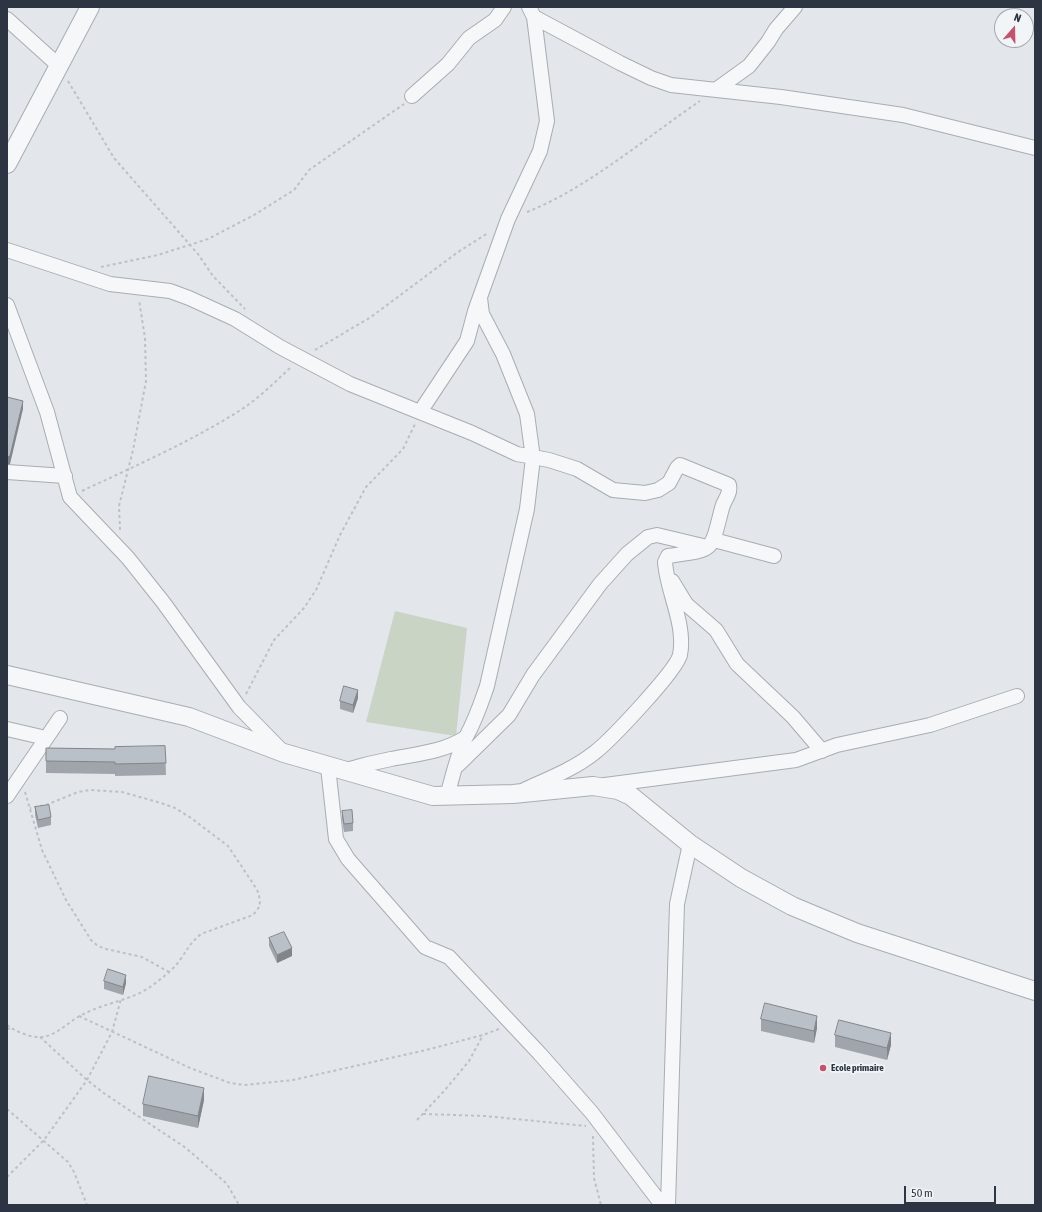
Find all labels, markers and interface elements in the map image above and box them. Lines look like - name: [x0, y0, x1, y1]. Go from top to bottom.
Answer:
- north arrow: [994, 8, 1034, 48]
- text: N: [1013, 11, 1023, 24]
- place label: Ecole primaire: [831, 1062, 884, 1074]
- marker: Ecole primaire: [818, 1063, 828, 1073]
- scale bar: [906, 1178, 998, 1204]
- text: 50 m: [911, 1186, 933, 1200]

